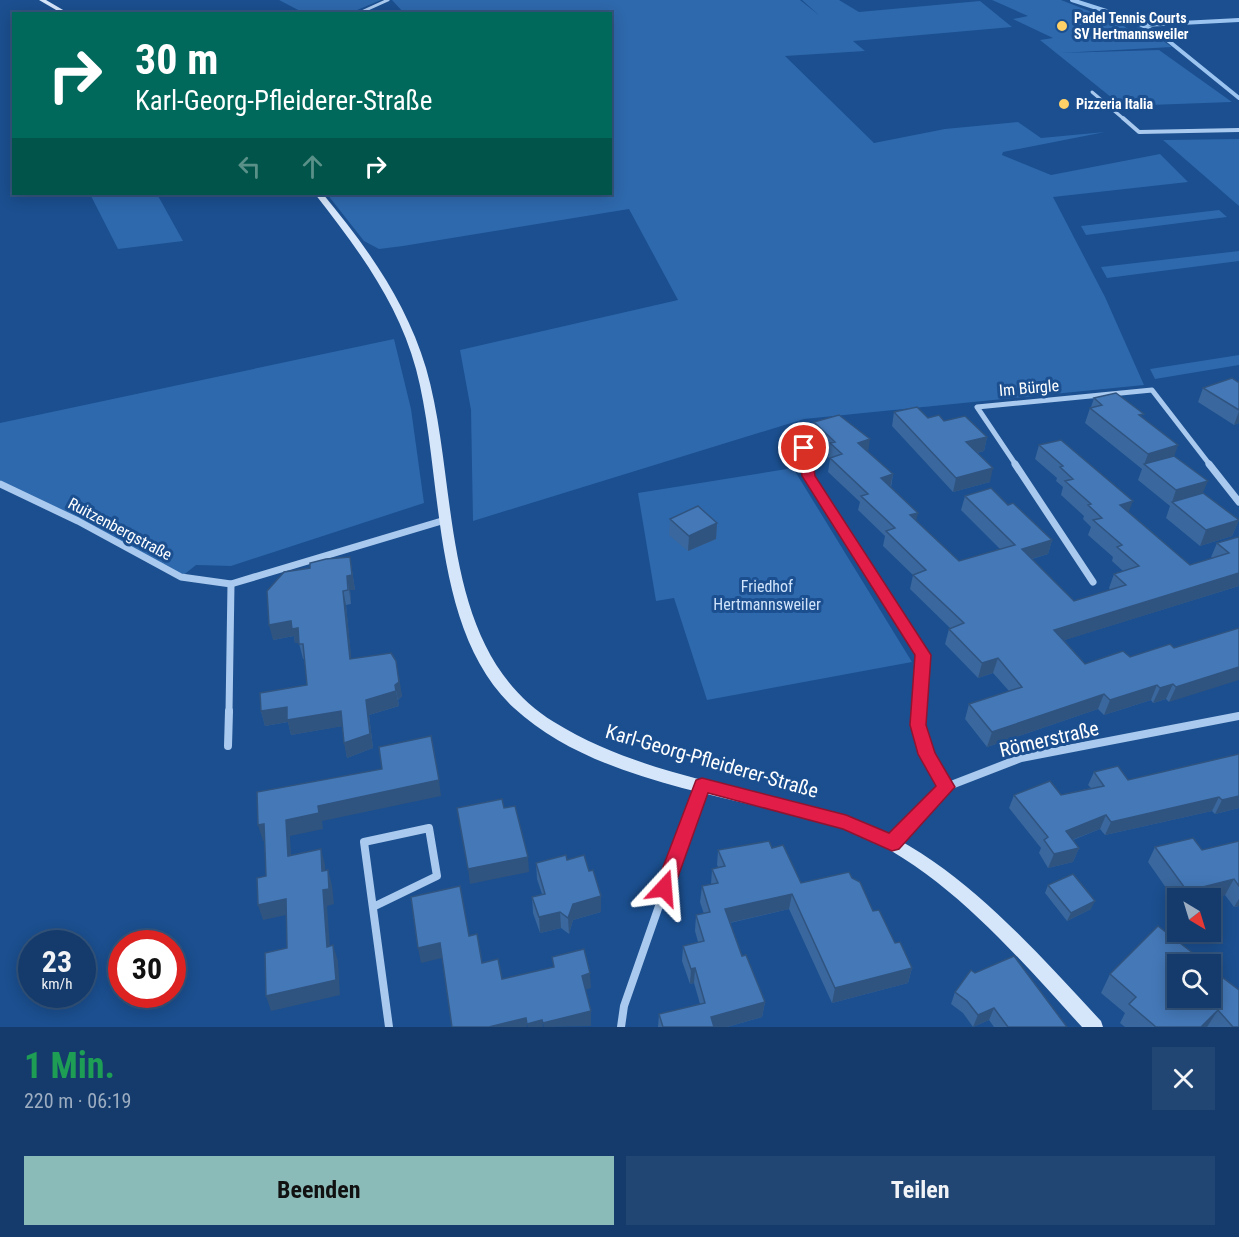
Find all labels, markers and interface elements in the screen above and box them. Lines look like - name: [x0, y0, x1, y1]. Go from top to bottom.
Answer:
- place label: Padel Tennis Courts SV Hertmannsweiler: [1074, 10, 1189, 42]
- marker: Padel Tennis Courts SV Hertmannsweiler: [1055, 19, 1069, 33]
- text: 30 m: [135, 35, 218, 84]
- icon: right: [36, 36, 114, 114]
- text: Karl-Georg-Pfleiderer-Straße: [135, 85, 432, 117]
- place label: Pizzeria Italia: [1076, 96, 1153, 112]
- marker: Pizzeria Italia: [1057, 97, 1071, 111]
- icon: left: [233, 150, 266, 183]
- icon: ahead: [296, 150, 329, 183]
- icon: right: [359, 150, 392, 183]
- street label: Im Bürgle: [998, 376, 1060, 400]
- pin: [778, 422, 829, 473]
- icon: arrive: [787, 431, 820, 464]
- street label: Ruitzenbergstraße: [65, 494, 175, 564]
- park label: Friedhof Hertmannsweiler: [713, 577, 821, 614]
- street label: Römerstraße: [997, 716, 1101, 762]
- street label: Karl-Georg-Pfleiderer-Straße: [603, 719, 821, 803]
- position arrow: [632, 856, 696, 920]
- north arrow: [1167, 888, 1221, 942]
- map controls: [1167, 888, 1221, 1008]
- speed limit sign: 30: [108, 930, 186, 1008]
- text: 23: [42, 944, 72, 979]
- button: search: [1167, 954, 1221, 1008]
- text: km/h: [42, 975, 72, 993]
- text: 1 Min.: [24, 1045, 115, 1087]
- button: close: [1152, 1047, 1215, 1110]
- text: 220 m · 06:19: [24, 1089, 131, 1113]
- button: Beenden: [24, 1156, 614, 1225]
- button: Teilen: [626, 1156, 1215, 1225]

